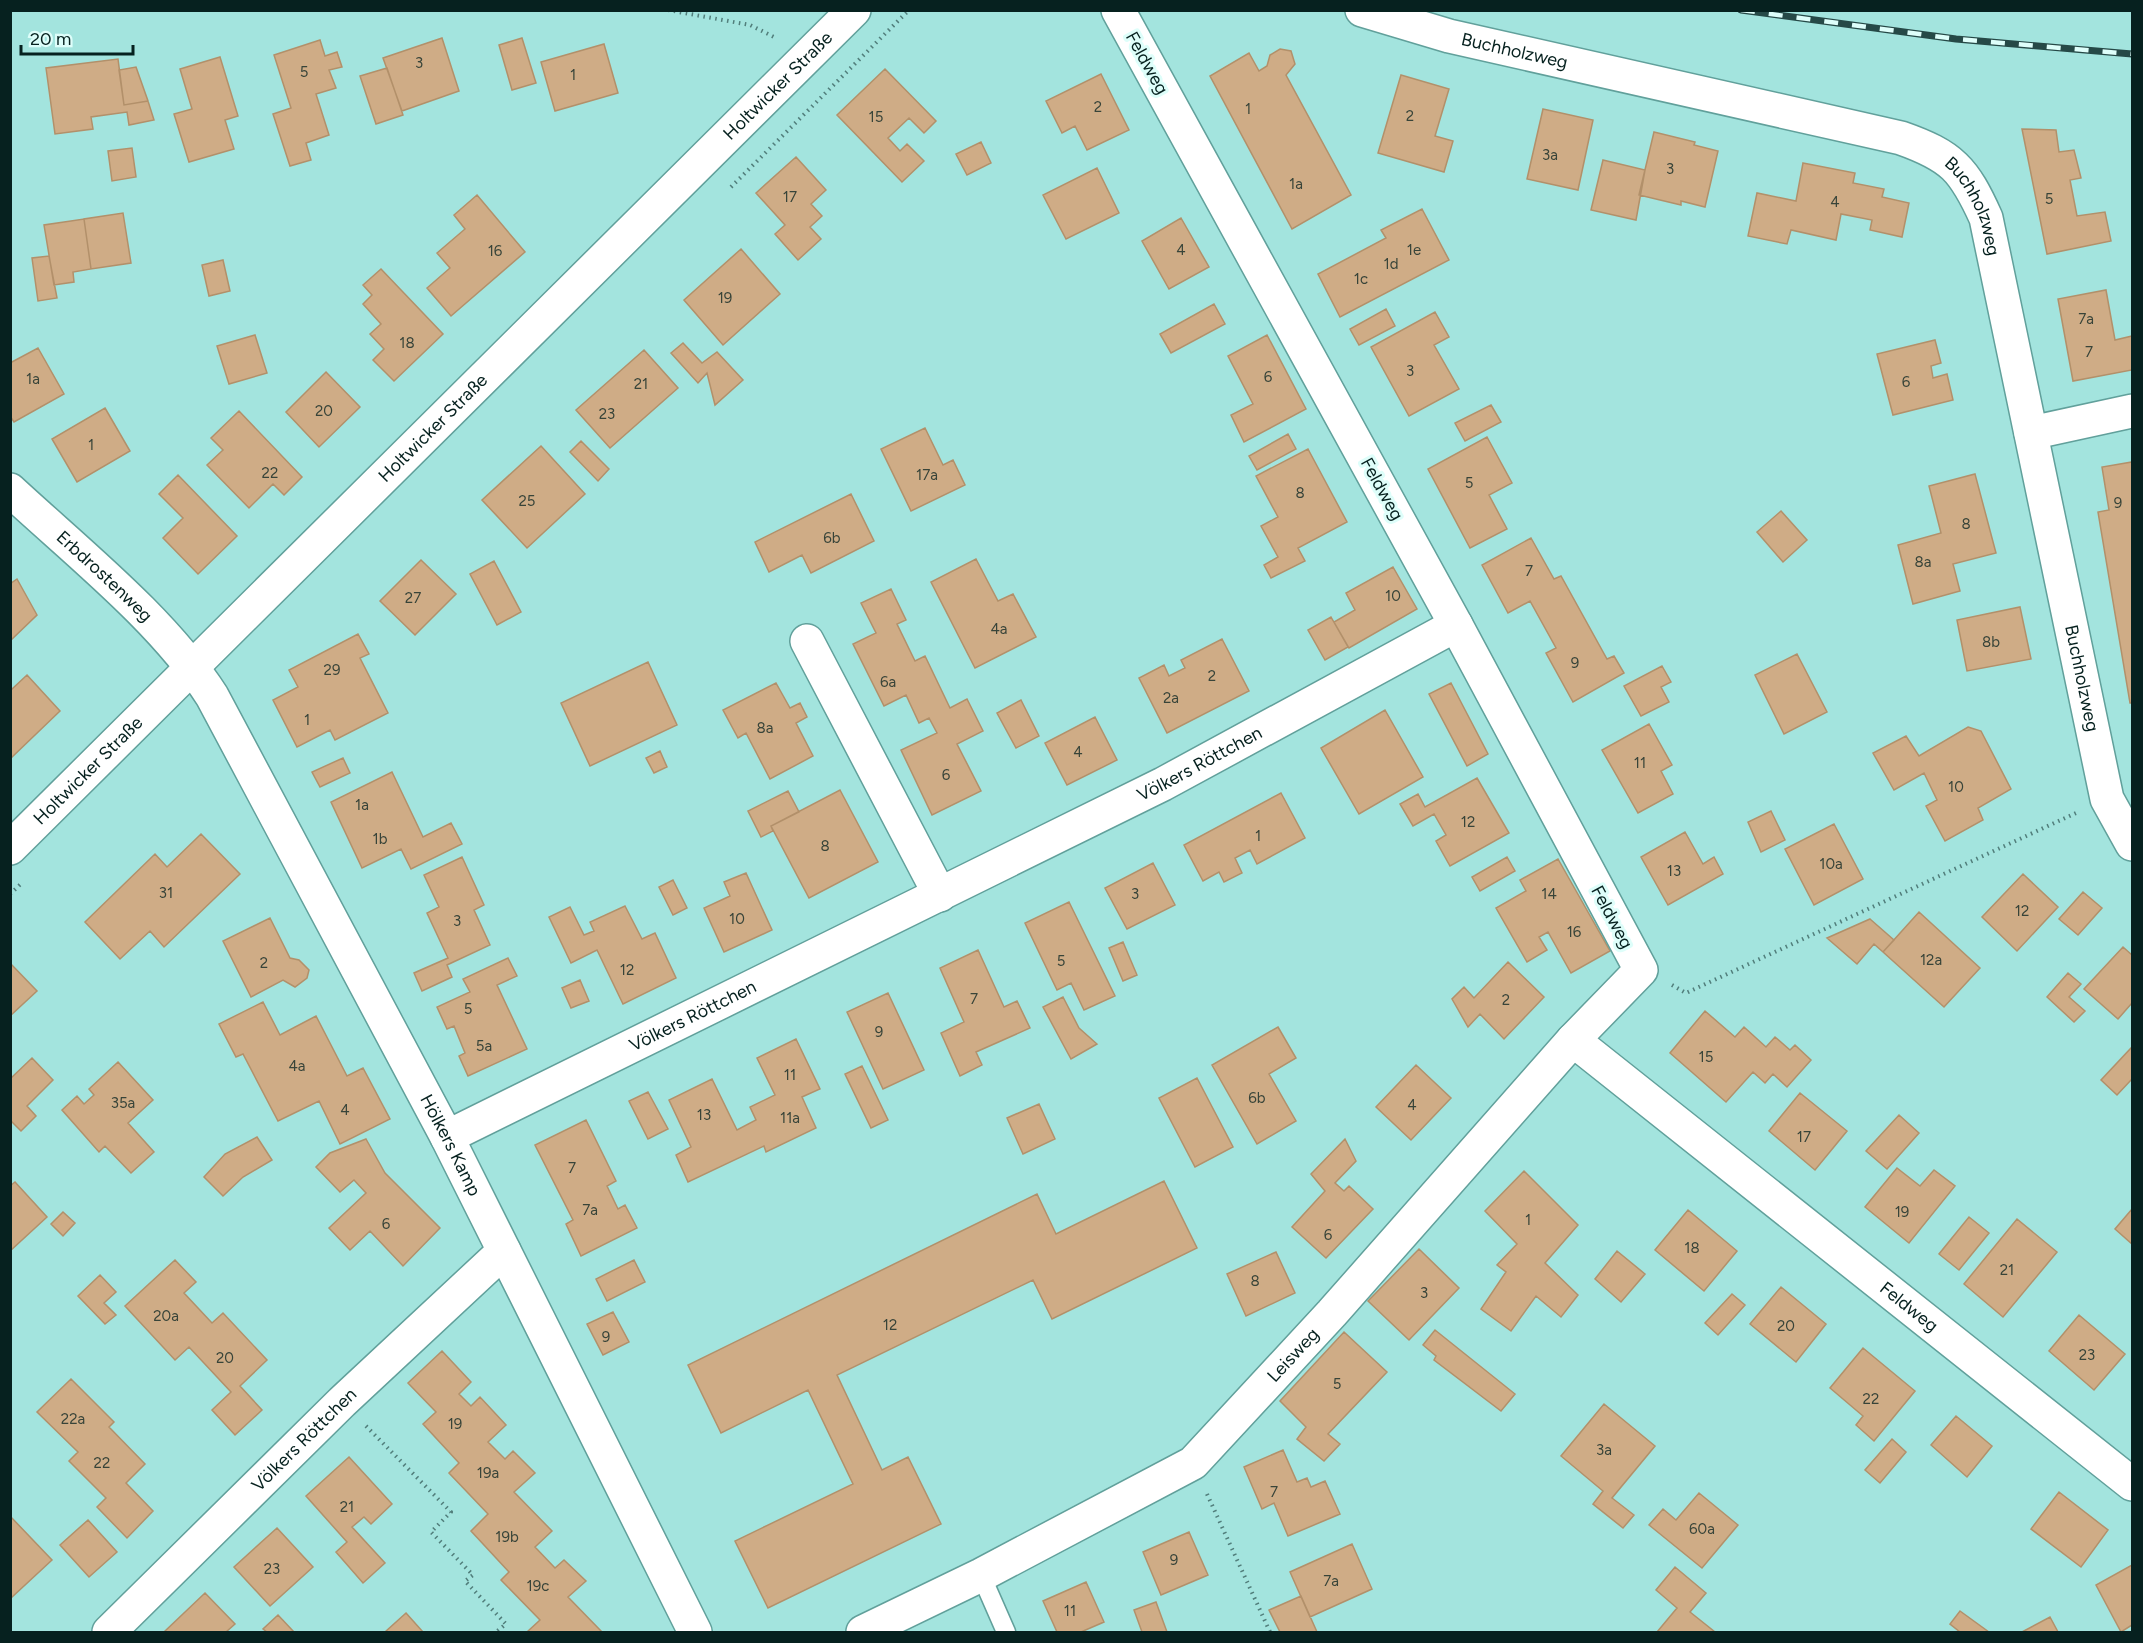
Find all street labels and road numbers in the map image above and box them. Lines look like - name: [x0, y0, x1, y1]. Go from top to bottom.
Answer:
- street label: Holtwicker Straße: [719, 27, 837, 144]
- street label: Feldweg: [1121, 28, 1173, 98]
- street label: Buchholzweg: [1459, 28, 1570, 73]
- street label: Buchholzweg: [1940, 152, 2005, 258]
- street label: Holtwicker Straße: [374, 369, 492, 487]
- street label: Feldweg: [1356, 454, 1408, 524]
- street label: Erbdrostenweg: [52, 526, 157, 627]
- street label: Buchholzweg: [2060, 623, 2104, 734]
- street label: Holtwicker Straße: [29, 712, 147, 829]
- street label: Völkers Röttchen: [1133, 721, 1266, 806]
- street label: Feldweg: [1586, 882, 1638, 952]
- street label: Völkers Röttchen: [626, 975, 760, 1056]
- street label: Hölkers Kamp: [415, 1091, 486, 1200]
- street label: Feldweg: [1875, 1277, 1943, 1337]
- street label: Leisweg: [1263, 1323, 1324, 1387]
- street label: Völkers Röttchen: [247, 1383, 361, 1496]

